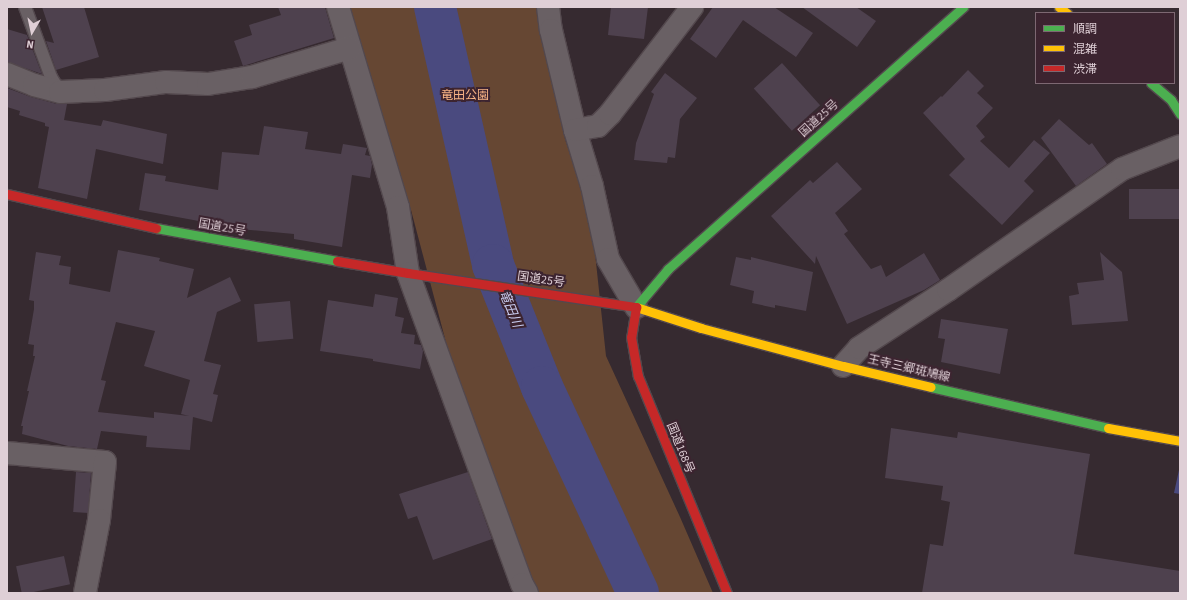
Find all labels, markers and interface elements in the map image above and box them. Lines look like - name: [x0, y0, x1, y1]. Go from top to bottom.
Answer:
- north arrow: [12, 12, 52, 52]
- legend: [1035, 12, 1175, 84]
- text: 順調: [1073, 21, 1097, 38]
- text: N: [25, 36, 35, 52]
- text: 混雑: [1073, 41, 1097, 58]
- text: 渋滞: [1073, 61, 1097, 78]
- park label: 竜田公園: [441, 89, 489, 103]
- street label: 国道25号: [796, 98, 842, 140]
- street label: 国道25号: [197, 217, 247, 239]
- street label: 国道25号: [516, 270, 566, 290]
- water label: 竜田川: [495, 288, 525, 330]
- street label: 王寺三郷斑鳩線: [866, 353, 952, 385]
- street label: 国道168号: [663, 420, 697, 476]

